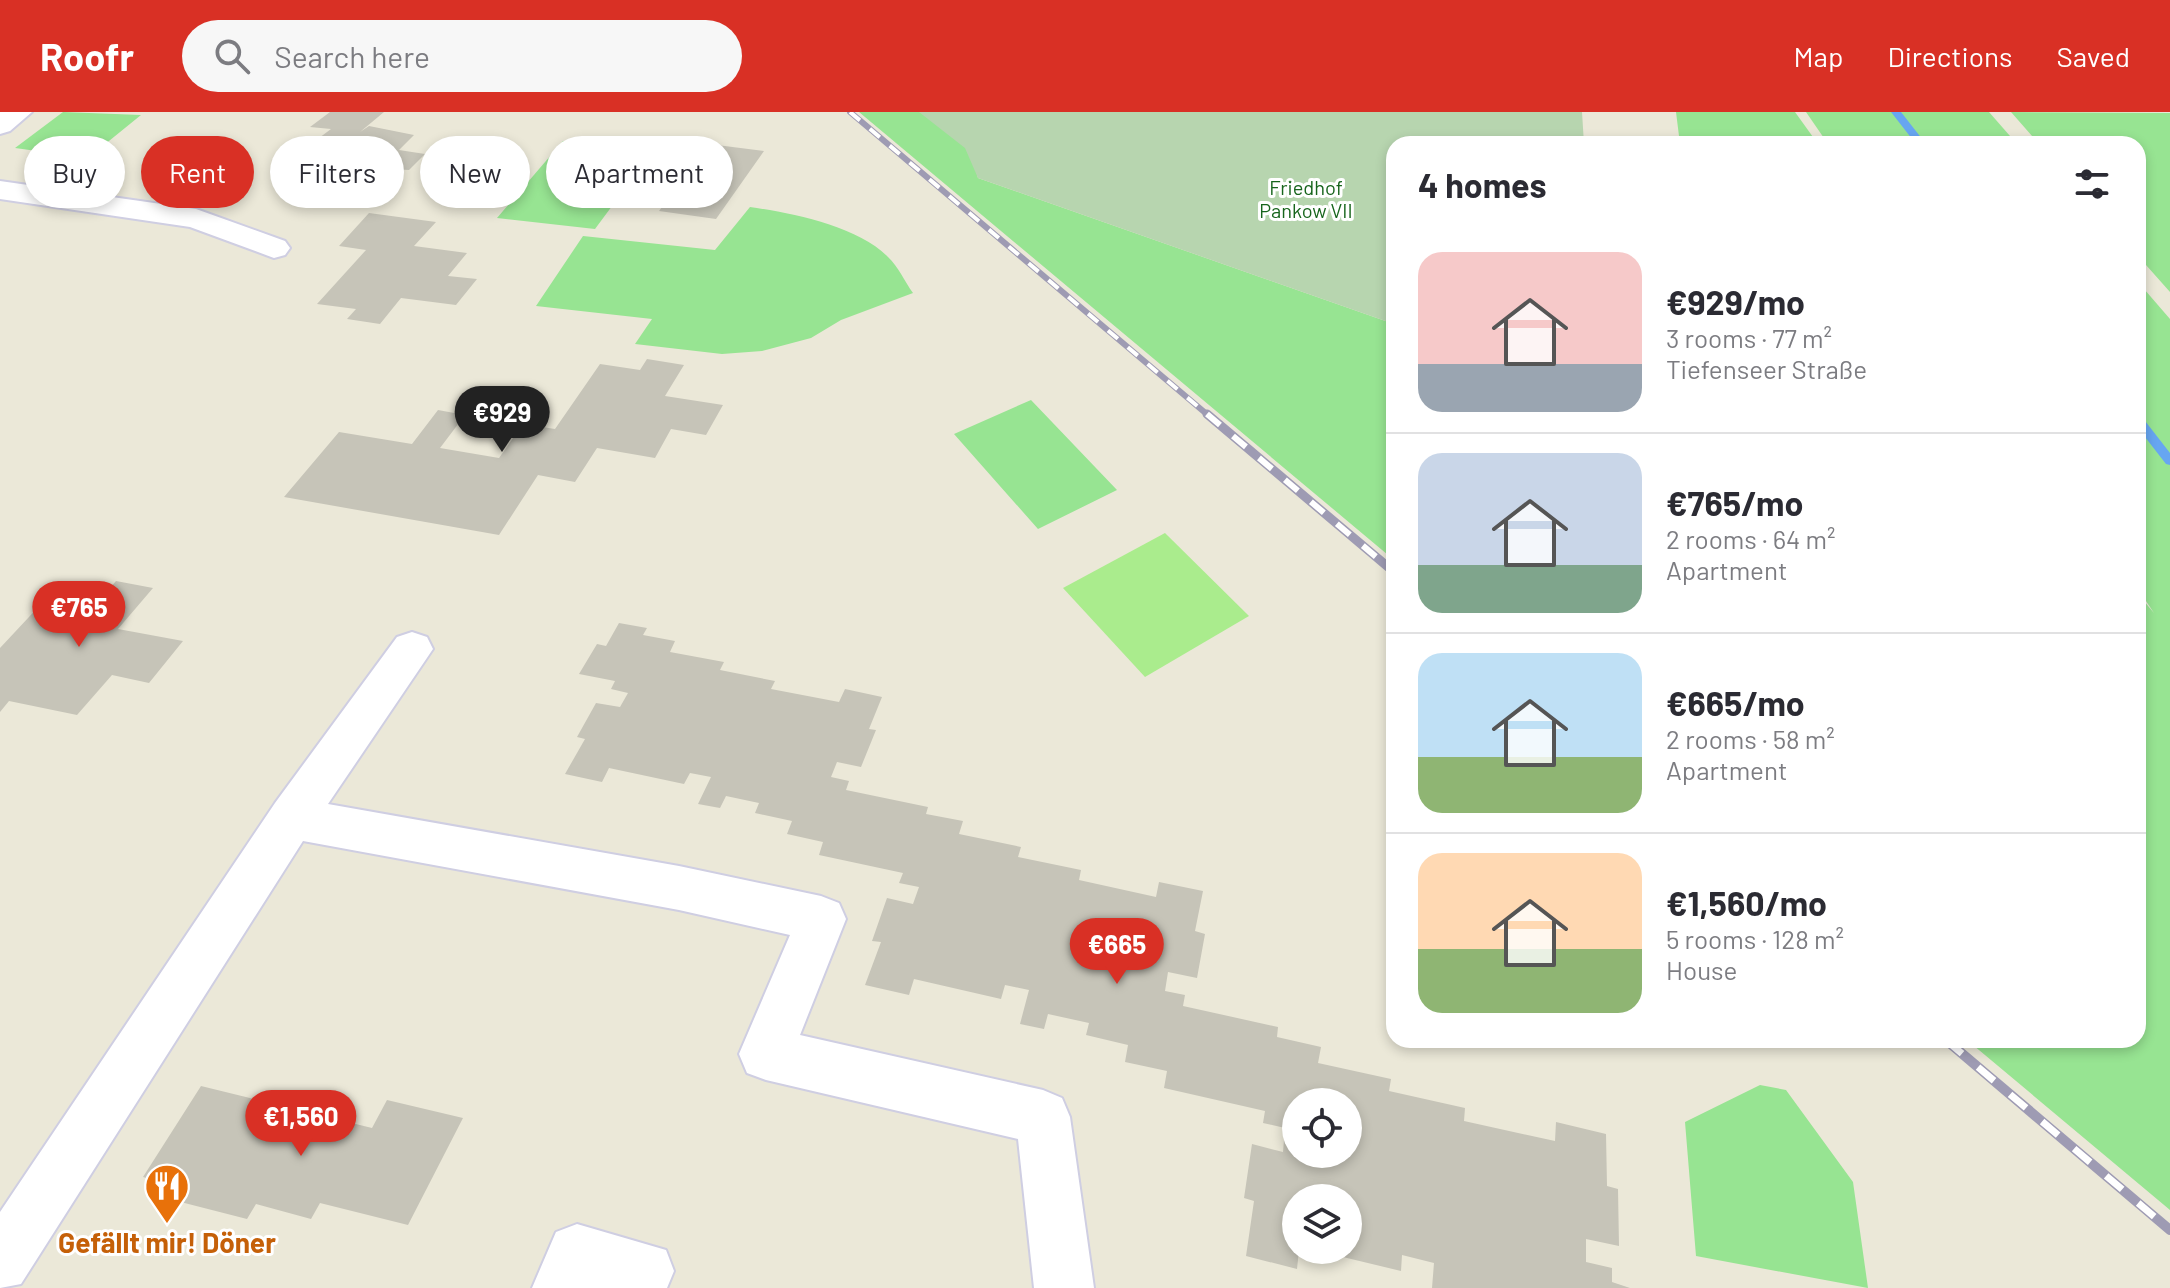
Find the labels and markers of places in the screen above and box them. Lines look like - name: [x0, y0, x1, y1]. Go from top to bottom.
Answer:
- pin: €929: [455, 386, 549, 454]
- pin: €765: [32, 581, 126, 649]
- pin: €665: [1070, 918, 1164, 986]
- pin: €1,560: [236, 1090, 366, 1158]
- restaurant icon: Gefällt mir! Döner: [143, 1162, 191, 1225]
- place label: Gefällt mir! Döner: [58, 1225, 276, 1259]

